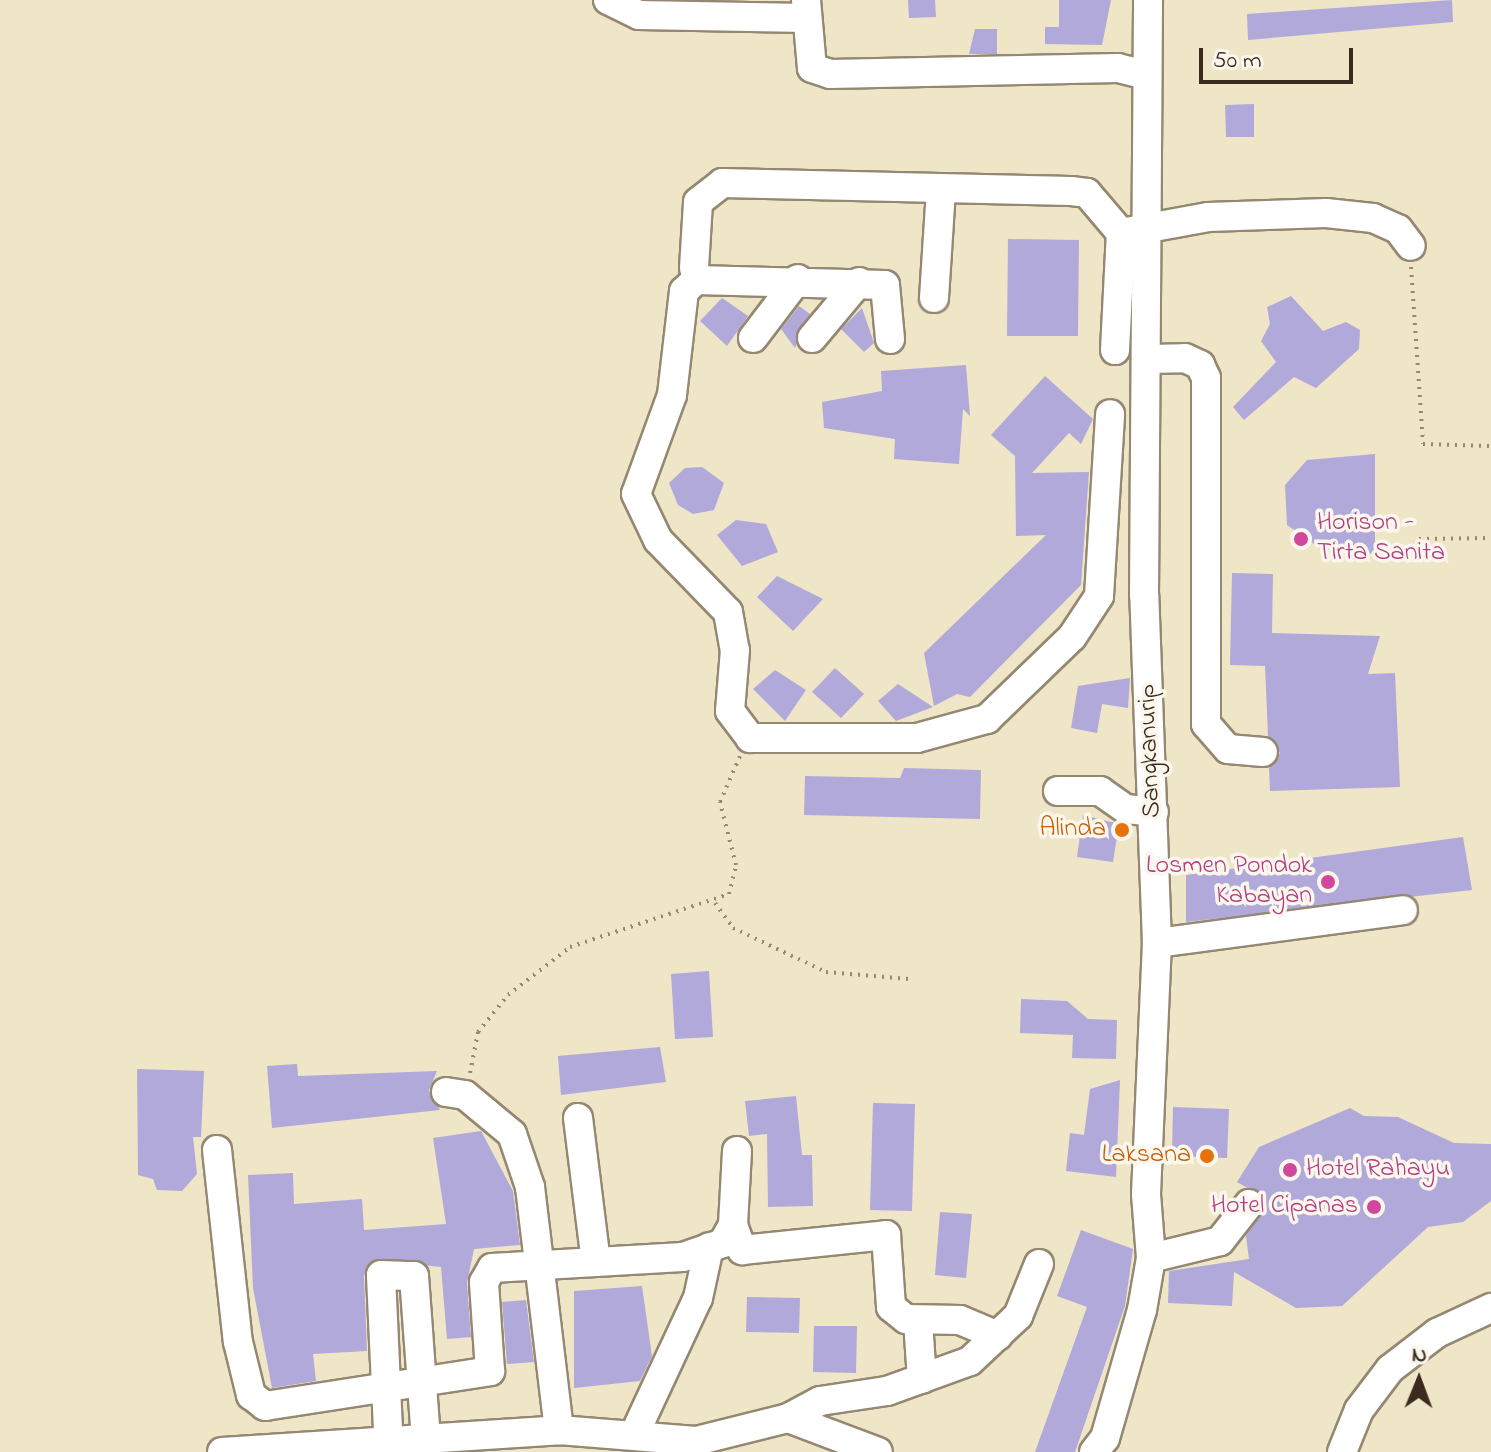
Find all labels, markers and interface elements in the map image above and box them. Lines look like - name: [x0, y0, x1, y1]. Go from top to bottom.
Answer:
- scale bar: [1203, 32, 1357, 82]
- text: 50 m: [1213, 44, 1262, 79]
- place label: Horison - Tirta Sanita: [1317, 508, 1445, 570]
- marker: Horison - Tirta Sanita: [1292, 530, 1310, 548]
- street label: Sangkanurip: [1133, 683, 1169, 819]
- place label: Alinda: [1039, 814, 1106, 846]
- marker: Alinda: [1113, 821, 1131, 839]
- place label: Losmen Pondok Kabayan: [1146, 851, 1312, 912]
- marker: Losmen Pondok Kabayan: [1319, 873, 1337, 891]
- place label: Laksana: [1102, 1140, 1191, 1172]
- marker: Laksana: [1198, 1147, 1216, 1165]
- place label: Hotel Rahayu: [1306, 1154, 1450, 1186]
- marker: Hotel Rahayu: [1281, 1161, 1299, 1179]
- place label: Hotel Cipanas: [1211, 1191, 1358, 1223]
- marker: Hotel Cipanas: [1365, 1198, 1383, 1216]
- north arrow: [1379, 1340, 1459, 1420]
- text: N: [1412, 1340, 1427, 1372]

